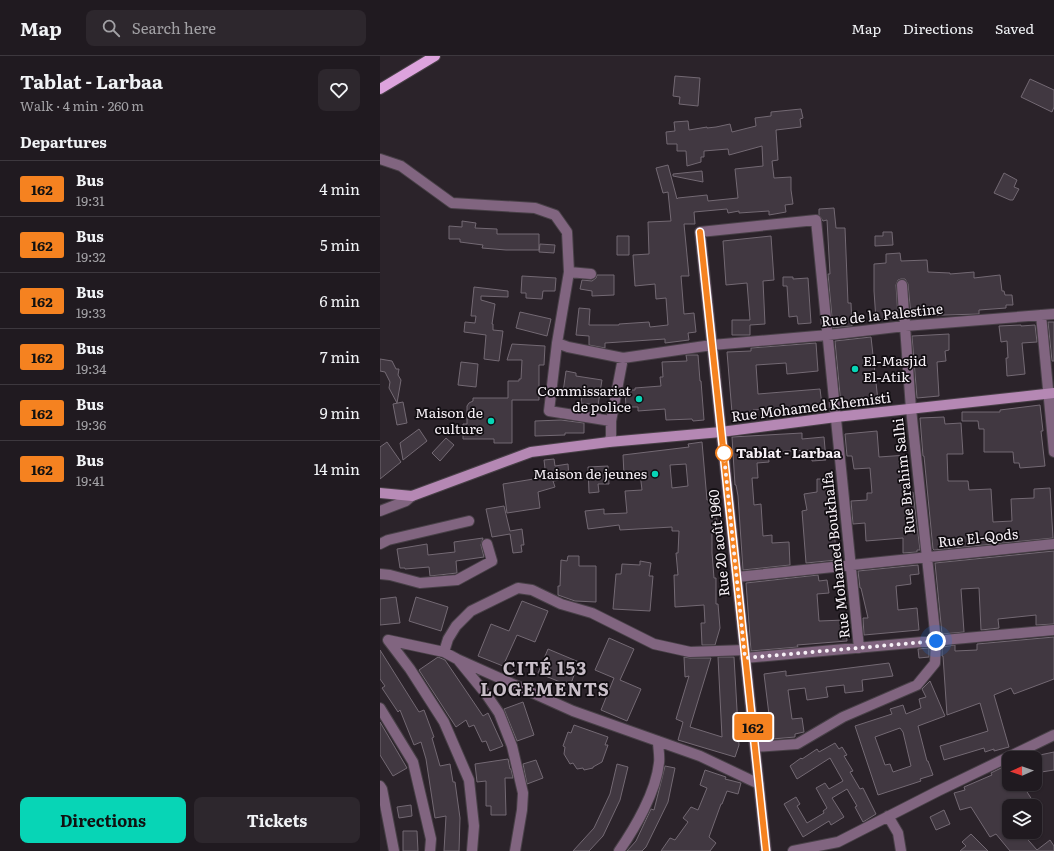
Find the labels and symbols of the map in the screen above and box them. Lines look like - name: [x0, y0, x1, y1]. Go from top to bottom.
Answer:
- street label: Rue de la Palestine: [820, 298, 944, 330]
- place label: El-Masjid El-Atik: [863, 350, 927, 386]
- marker: El-Masjid El-Atik: [850, 364, 860, 374]
- place label: Commissariat de police: [537, 380, 631, 416]
- street label: Rue Mohamed Khemisti: [730, 386, 892, 426]
- marker: Commissariat de police: [634, 394, 644, 404]
- place label: Maison de culture: [415, 402, 483, 438]
- marker: Maison de culture: [486, 416, 496, 426]
- street label: Rue Brahim Salhi: [887, 417, 919, 535]
- place label: Tablat - Larbaa: [736, 442, 842, 462]
- marker: Tablat - Larbaa: [715, 444, 733, 462]
- place label: Maison de jeunes: [533, 463, 647, 483]
- marker: Maison de jeunes: [650, 469, 660, 479]
- street label: Rue Mohamed Boukhalfa: [816, 470, 854, 640]
- street label: Rue 20 août 1960: [702, 489, 734, 598]
- street label: Rue El-Qods: [937, 523, 1019, 551]
- your location: [926, 631, 946, 651]
- district label: CITÉ 153 LOGEMENTS: [480, 654, 610, 702]
- line badge: 162: [730, 714, 776, 740]
- north arrow: [1002, 751, 1042, 791]

